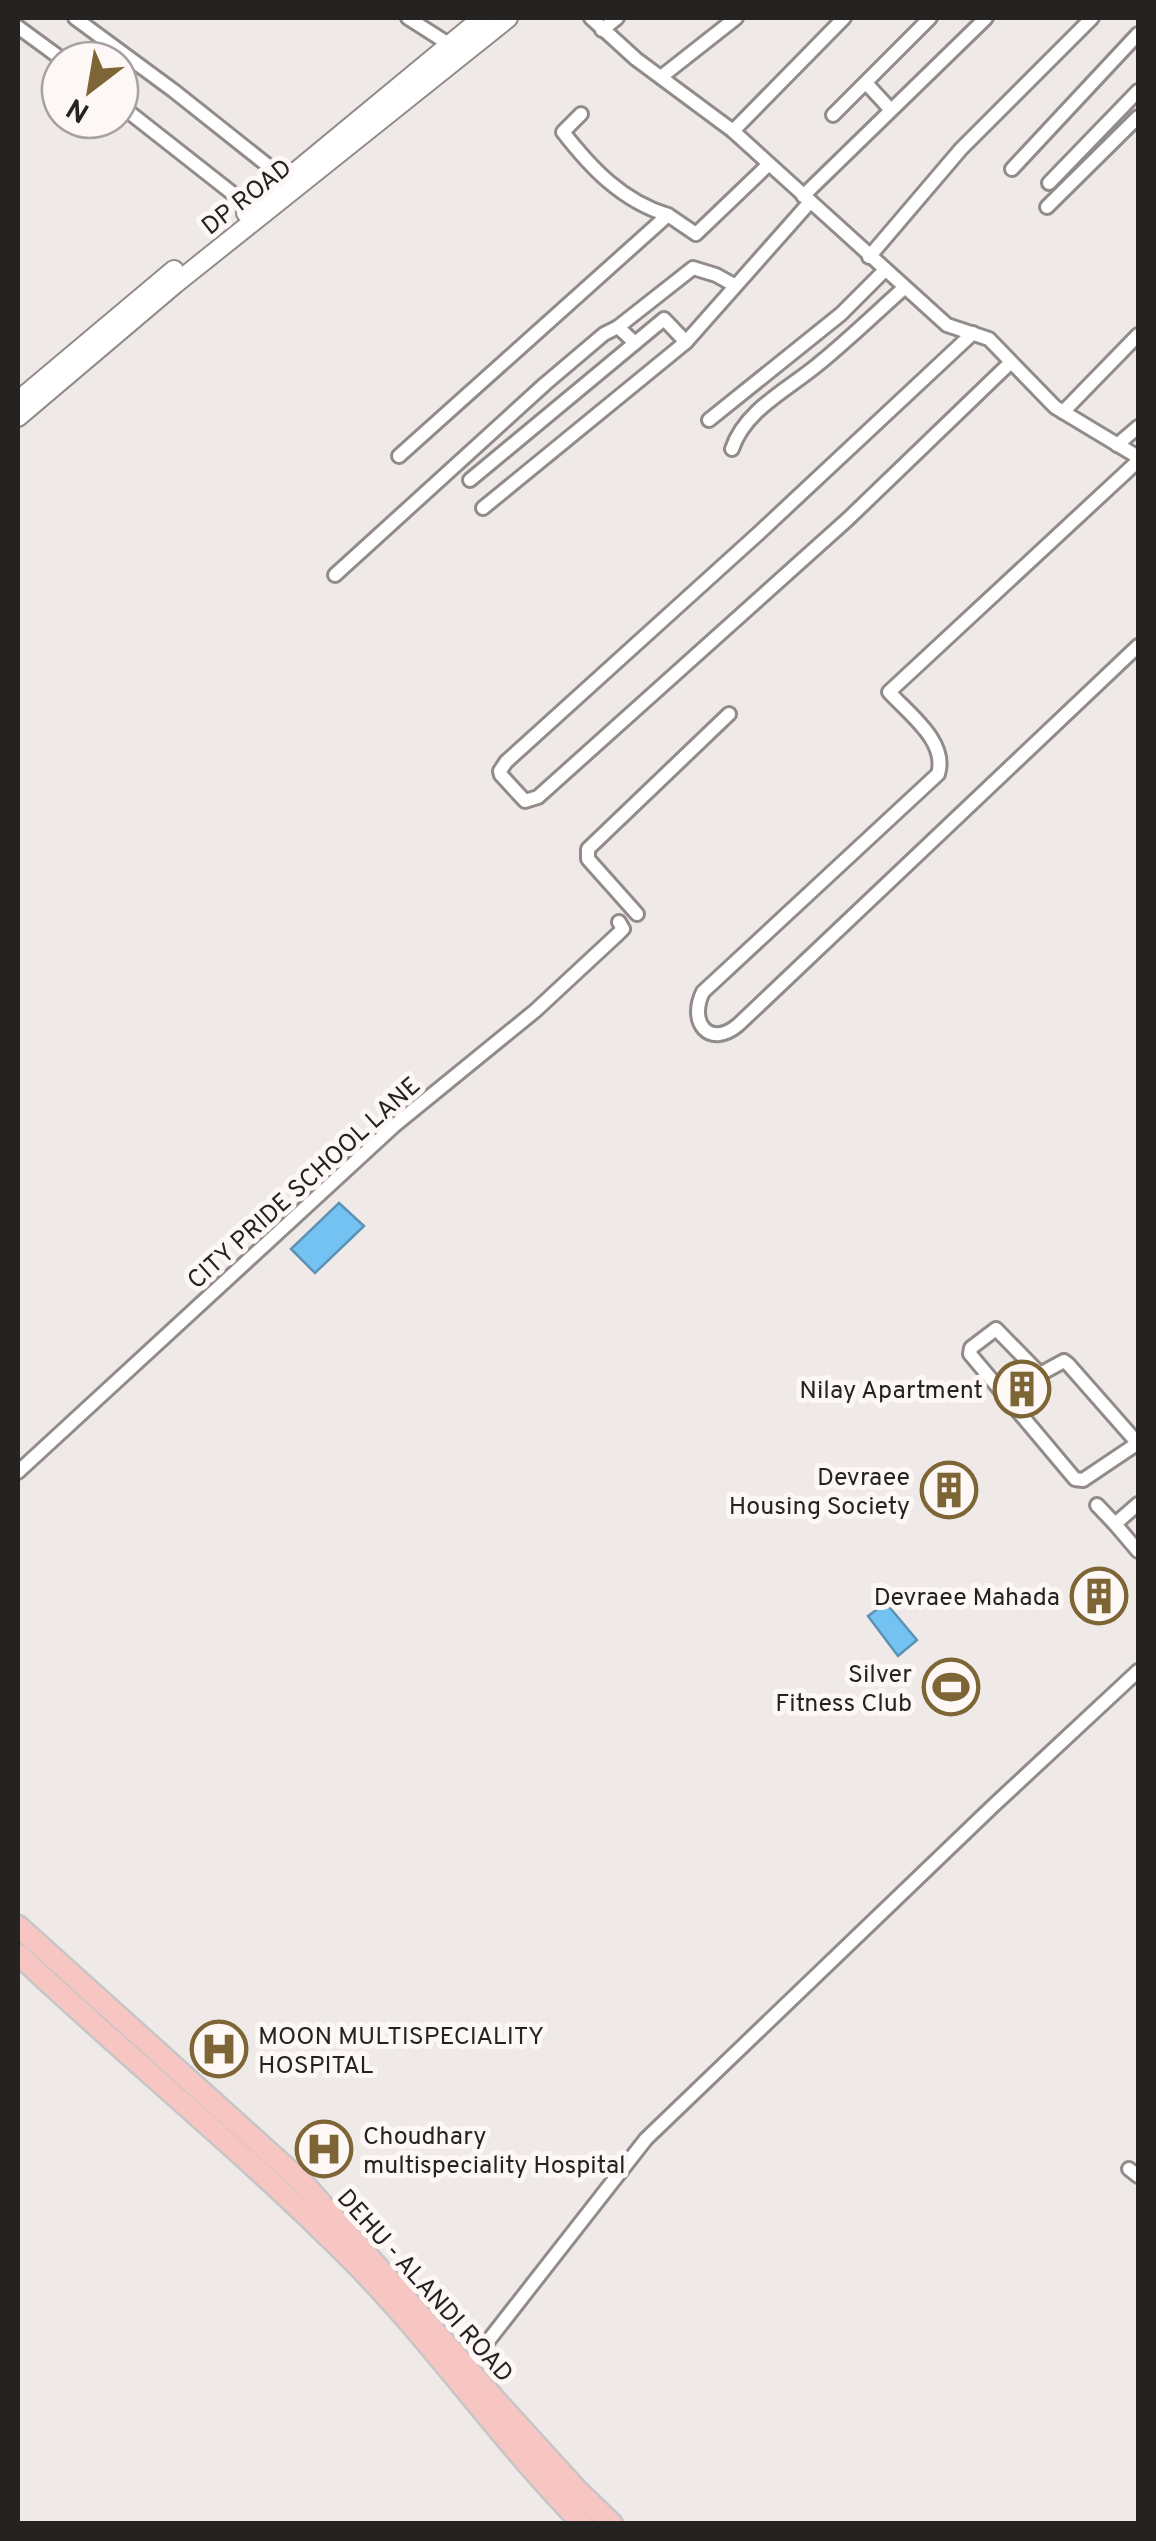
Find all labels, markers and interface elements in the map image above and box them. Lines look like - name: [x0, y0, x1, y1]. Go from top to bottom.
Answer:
- north arrow: [40, 40, 140, 140]
- text: N: [61, 88, 97, 129]
- street label: DP ROAD: [196, 153, 299, 244]
- street label: CITY PRIDE SCHOOL LANE: [182, 1071, 428, 1297]
- building icon: Nilay Apartment: [992, 1359, 1052, 1419]
- place label: Nilay Apartment: [799, 1376, 983, 1408]
- building icon: Devraee Housing Society: [919, 1460, 979, 1520]
- place label: Devraee Housing Society: [729, 1463, 910, 1524]
- building icon: Devraee Mahada: [1069, 1566, 1129, 1626]
- place label: Devraee Mahada: [874, 1583, 1060, 1615]
- sports icon: Silver Fitness Club: [921, 1657, 981, 1717]
- place label: Silver Fitness Club: [775, 1660, 912, 1721]
- hospital icon: MOON MULTISPECIALITY HOSPITAL: [189, 2019, 249, 2079]
- place label: MOON MULTISPECIALITY HOSPITAL: [258, 2022, 544, 2083]
- hospital icon: Choudhary multispeciality Hospital: [294, 2119, 354, 2179]
- place label: Choudhary multispeciality Hospital: [363, 2122, 626, 2183]
- street label: DEHU - ALANDI ROAD: [328, 2184, 519, 2390]

